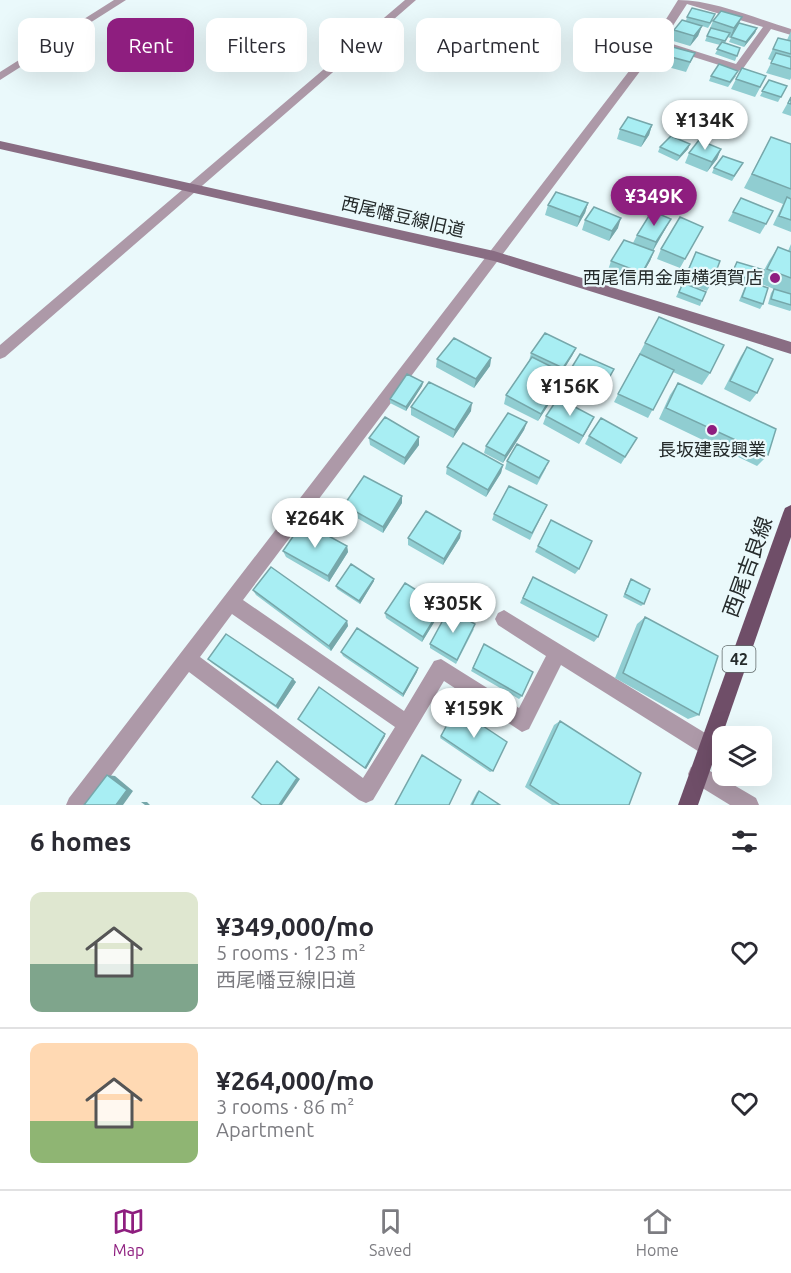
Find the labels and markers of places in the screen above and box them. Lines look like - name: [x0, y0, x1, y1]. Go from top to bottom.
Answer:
- pin: ¥134K: [663, 100, 747, 151]
- pin: ¥349K: [612, 176, 696, 227]
- place label: 西尾信用金庫横須賀店: [583, 267, 763, 287]
- marker: 西尾信用金庫横須賀店: [768, 271, 782, 285]
- pin: ¥156K: [528, 366, 612, 417]
- marker: 長坂建設興業: [705, 423, 719, 437]
- place label: 長坂建設興業: [658, 439, 766, 459]
- pin: ¥264K: [273, 498, 357, 549]
- pin: ¥305K: [411, 583, 495, 634]
- pin: ¥159K: [432, 688, 516, 739]

